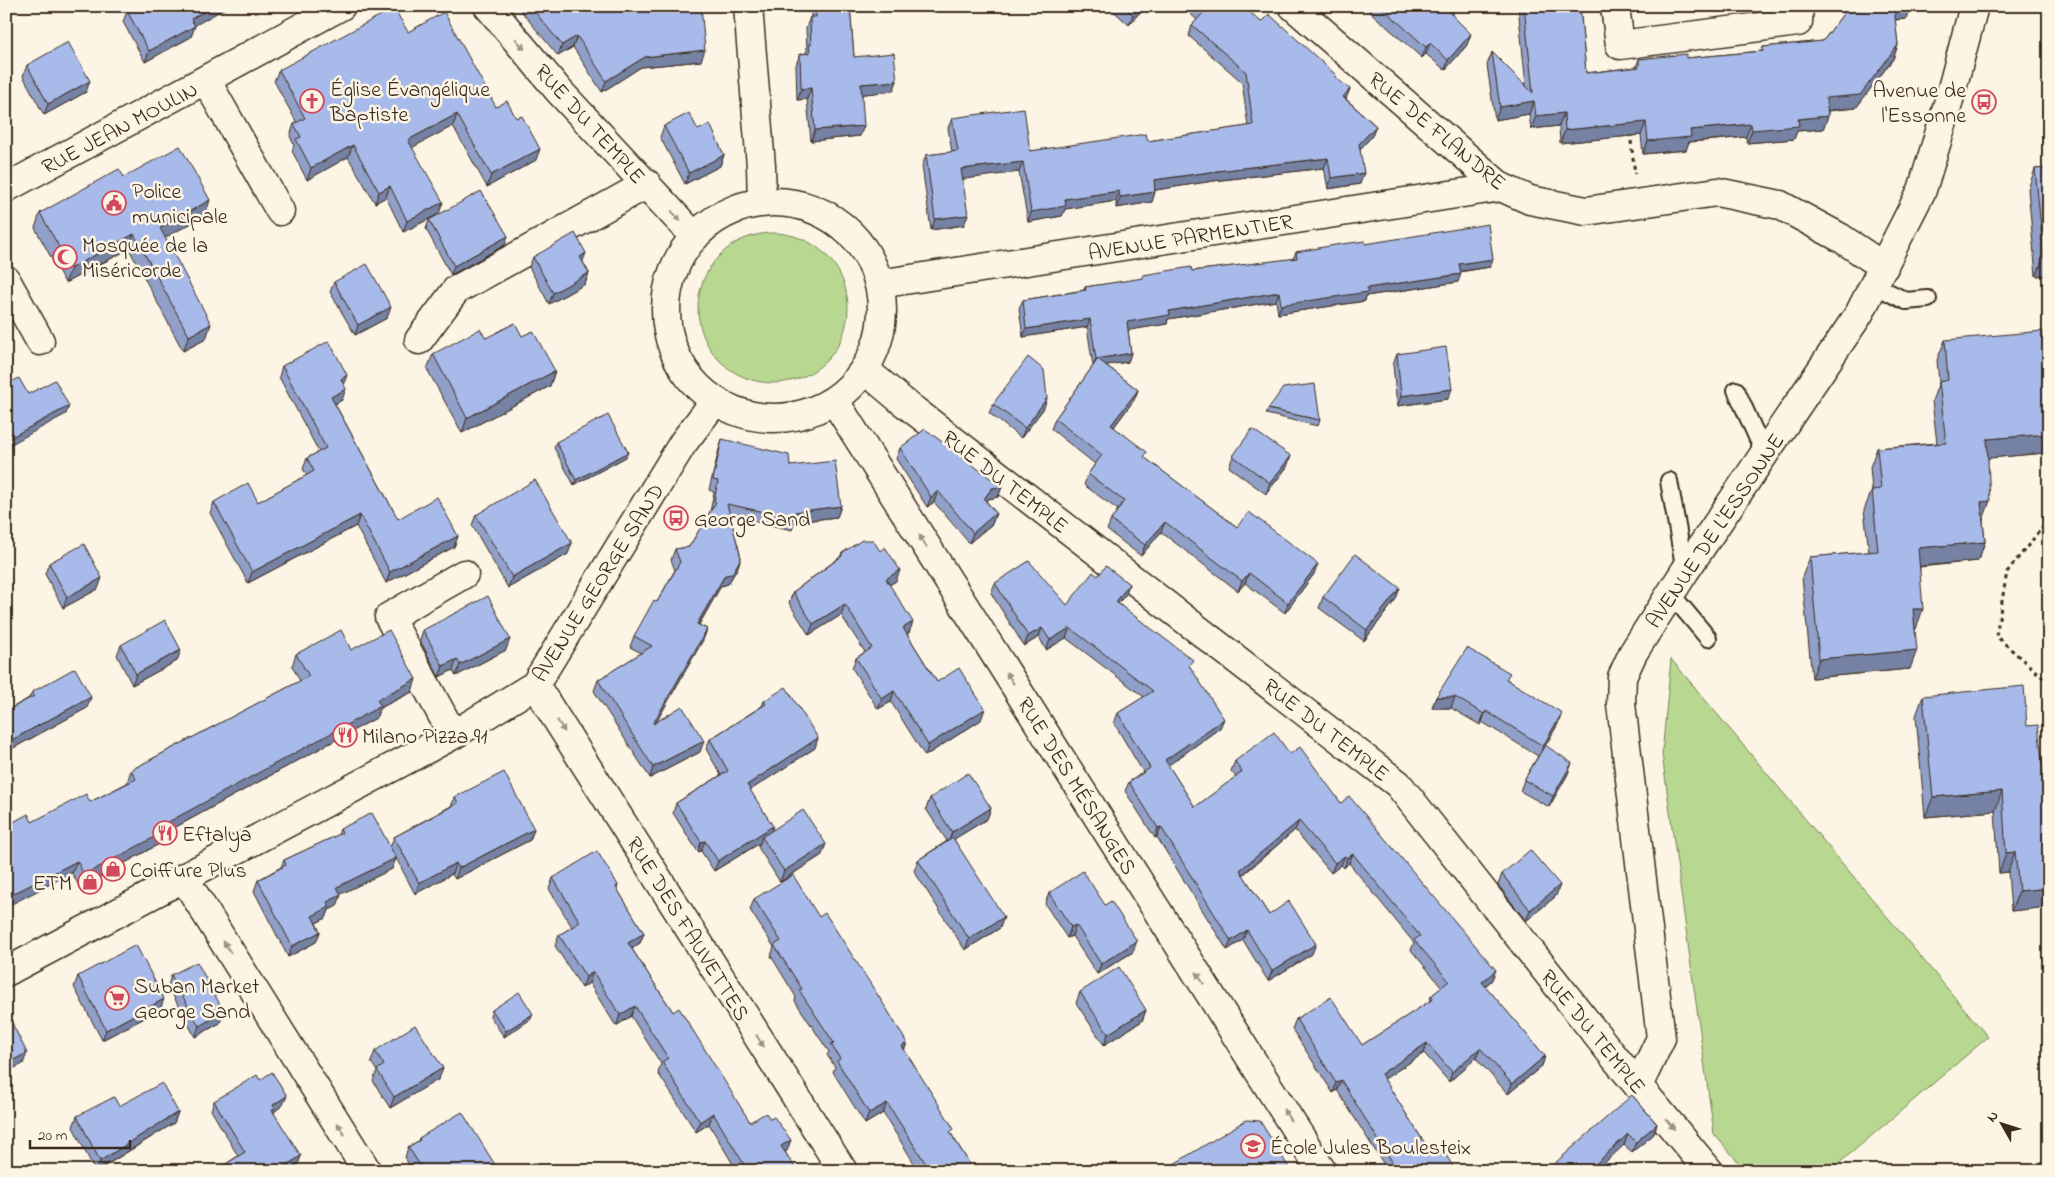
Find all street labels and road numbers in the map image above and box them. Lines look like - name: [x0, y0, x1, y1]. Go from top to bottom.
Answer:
- street label: RUE DU TEMPLE: [526, 58, 652, 192]
- street label: RUE DE FLANDRE: [1360, 65, 1512, 200]
- street label: RUE JEAN MOULIN: [37, 75, 204, 184]
- street label: AVENUE PARMENTIER: [1086, 207, 1296, 271]
- street label: RUE DU TEMPLE: [934, 424, 1074, 543]
- street label: AVENUE DE L'ESSONNE: [1639, 428, 1794, 636]
- street label: AVENUE GEORGE SAND: [525, 478, 674, 689]
- street label: RUE DU TEMPLE: [1255, 672, 1395, 791]
- street label: RUE DES MÉSANGES: [1008, 691, 1143, 882]
- street label: RUE DES FAUVETTES: [617, 831, 756, 1028]
- street label: RUE DU TEMPLE: [1531, 964, 1652, 1102]

